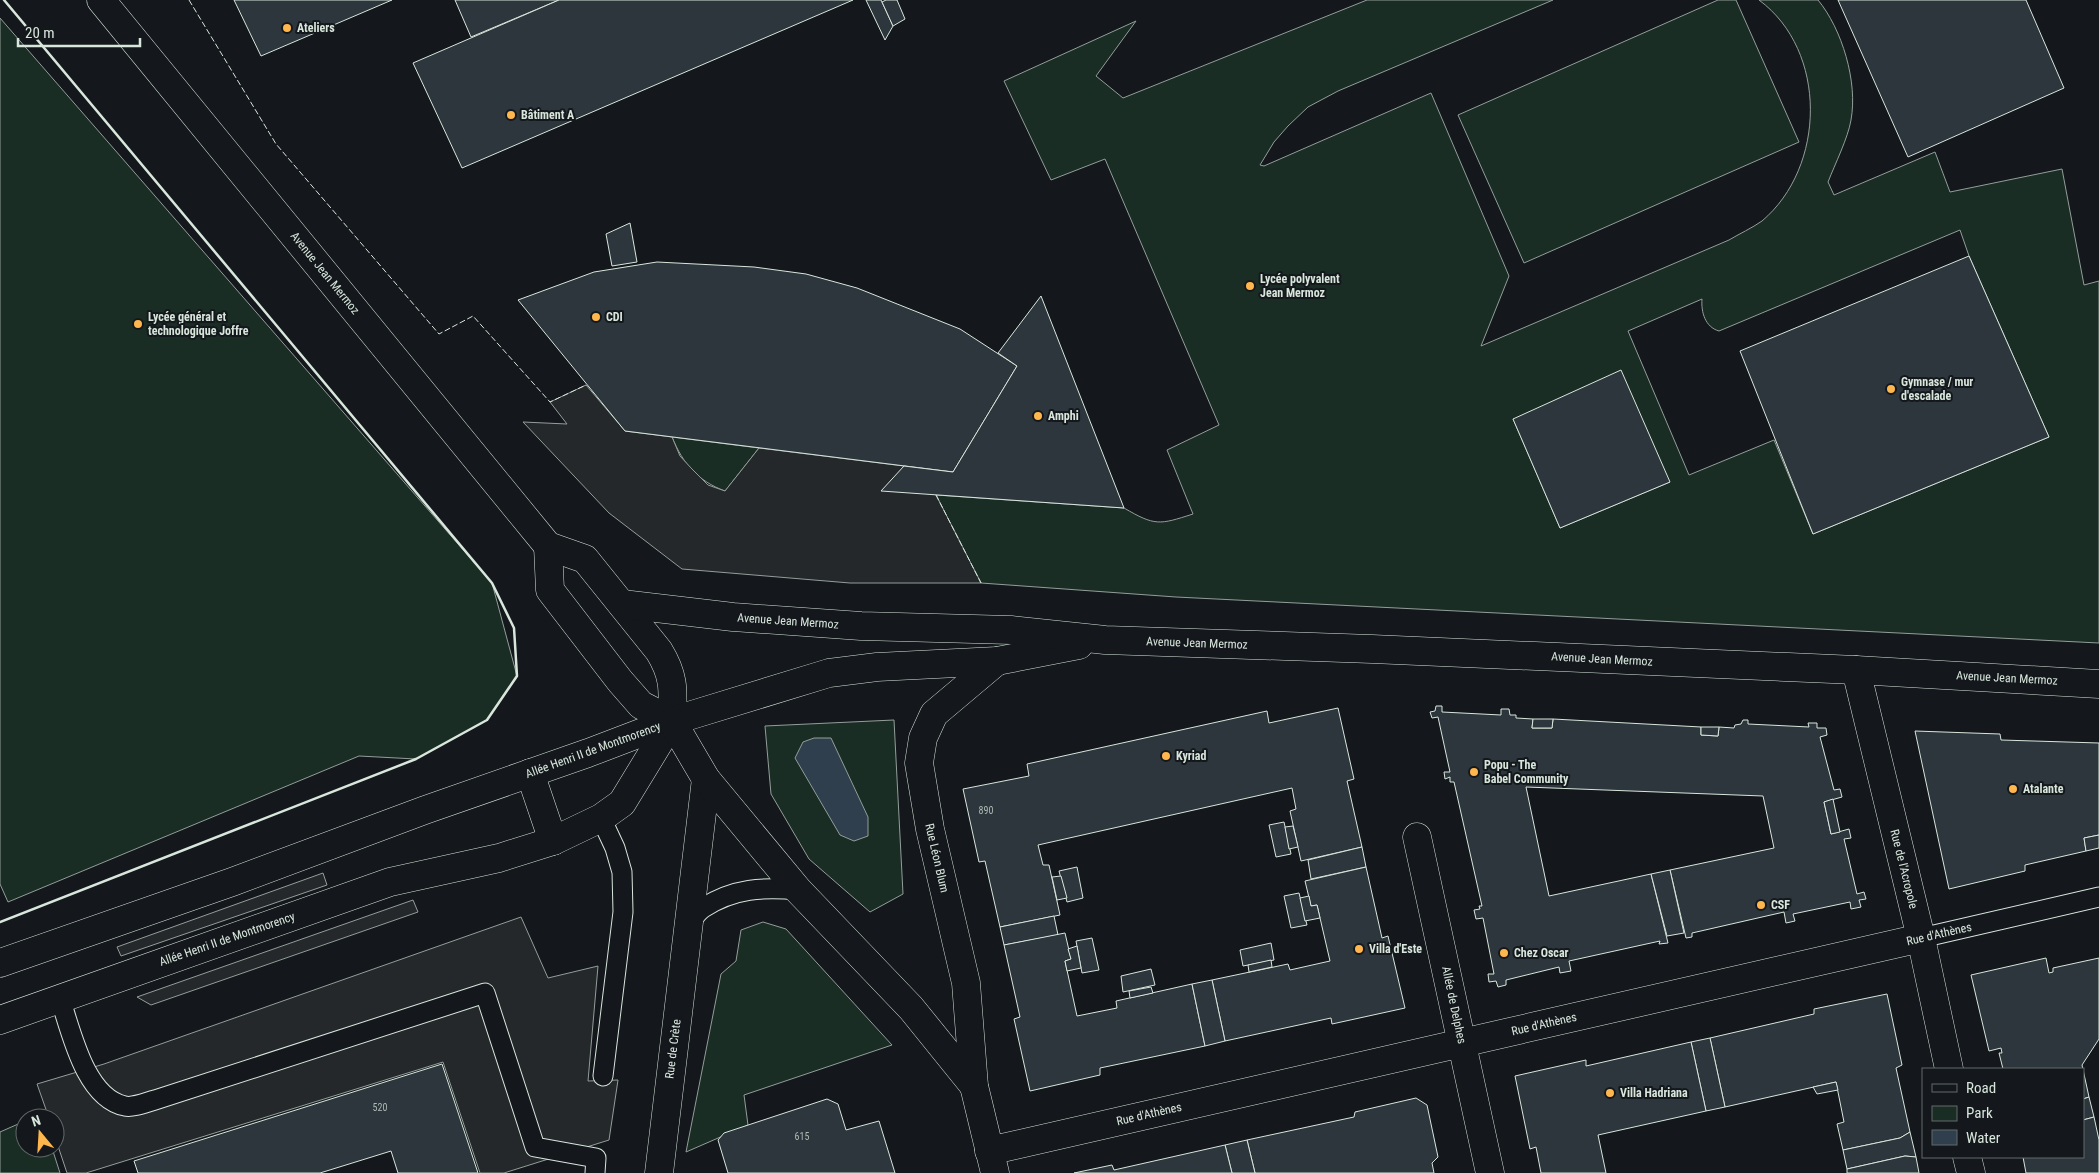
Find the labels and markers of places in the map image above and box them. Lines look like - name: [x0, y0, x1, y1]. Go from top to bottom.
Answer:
- place label: Ateliers: [297, 21, 335, 35]
- marker: Ateliers: [281, 22, 293, 34]
- place label: Bâtiment A: [521, 108, 575, 122]
- marker: Bâtiment A: [505, 109, 517, 121]
- place label: Lycée polyvalent Jean Mermoz: [1260, 272, 1340, 300]
- marker: Lycée polyvalent Jean Mermoz: [1244, 280, 1256, 292]
- place label: Lycée général et technologique Joffre: [148, 310, 249, 338]
- place label: CDI: [606, 310, 623, 324]
- marker: CDI: [590, 311, 602, 323]
- marker: Lycée général et technologique Joffre: [132, 318, 144, 330]
- place label: Gymnase / mur d'escalade: [1901, 375, 1973, 403]
- marker: Gymnase / mur d'escalade: [1885, 383, 1897, 395]
- place label: Amphi: [1048, 409, 1079, 423]
- marker: Amphi: [1032, 410, 1044, 422]
- place label: Kyriad: [1176, 749, 1206, 763]
- marker: Kyriad: [1160, 750, 1172, 762]
- place label: Popu - The Babel Community: [1484, 758, 1569, 786]
- marker: Popu - The Babel Community: [1468, 766, 1480, 778]
- place label: Atalante: [2023, 782, 2064, 796]
- marker: Atalante: [2007, 783, 2019, 795]
- place label: CSF: [1771, 898, 1790, 912]
- marker: CSF: [1755, 899, 1767, 911]
- place label: Villa d'Este: [1369, 942, 1422, 956]
- marker: Villa d'Este: [1353, 943, 1365, 955]
- place label: Chez Oscar: [1514, 946, 1569, 960]
- marker: Chez Oscar: [1498, 947, 1510, 959]
- place label: Villa Hadriana: [1620, 1086, 1688, 1100]
- marker: Villa Hadriana: [1604, 1087, 1616, 1099]

